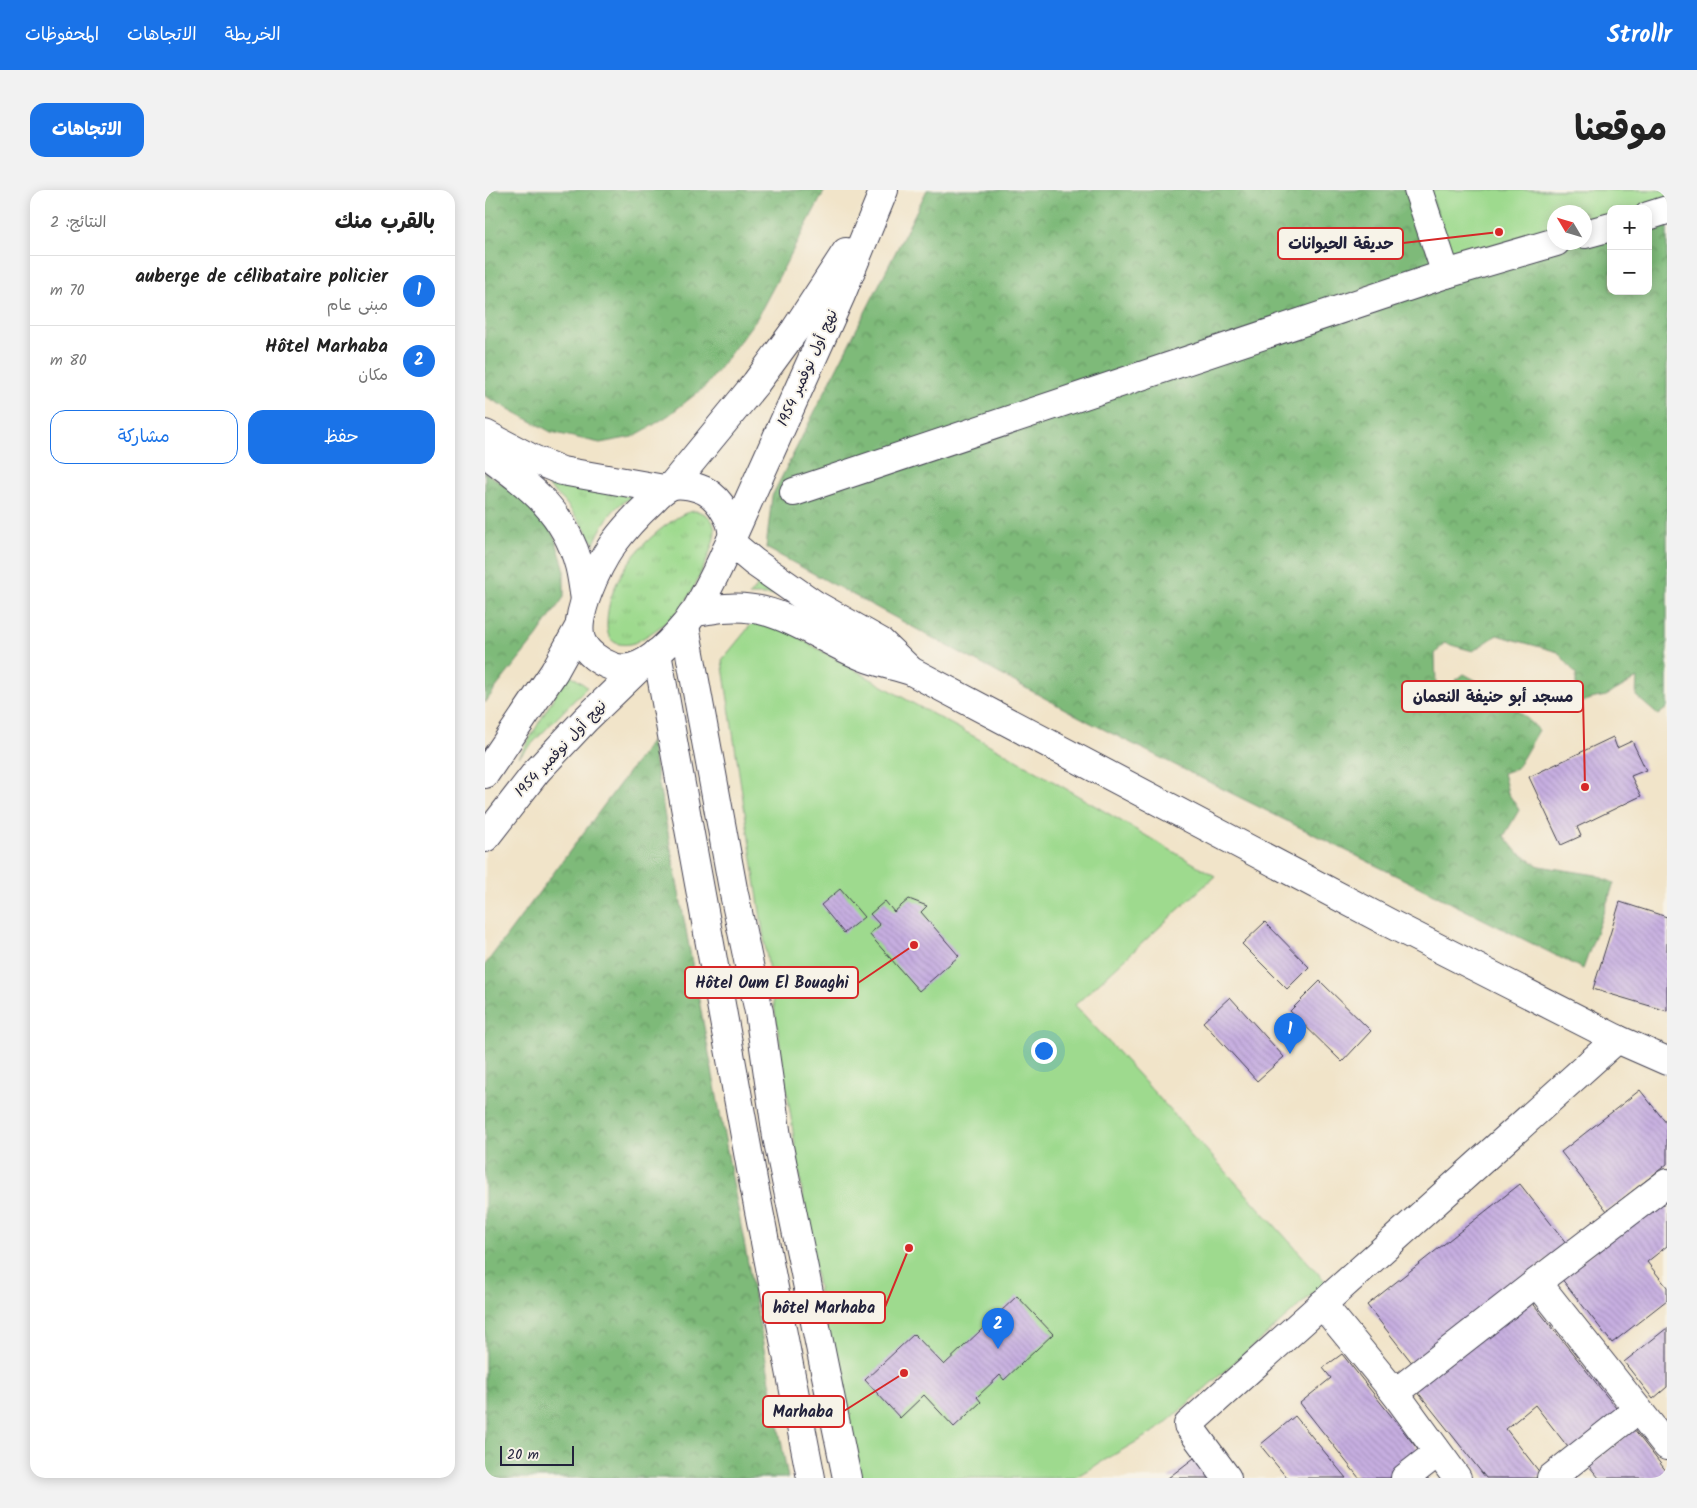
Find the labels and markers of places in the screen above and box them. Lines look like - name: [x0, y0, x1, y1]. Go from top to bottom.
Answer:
- callout: حديقة الحيوانات: [1278, 228, 1403, 259]
- callout: مسجد أبو حنيفة النعمان: [1402, 681, 1583, 712]
- callout: Hôtel Oum El Bouaghi: [685, 967, 858, 998]
- pin: 1: [1274, 1013, 1306, 1054]
- callout: hôtel Marhaba: [763, 1292, 885, 1323]
- pin: 2: [982, 1308, 1014, 1349]
- callout: Marhaba: [763, 1396, 844, 1427]

